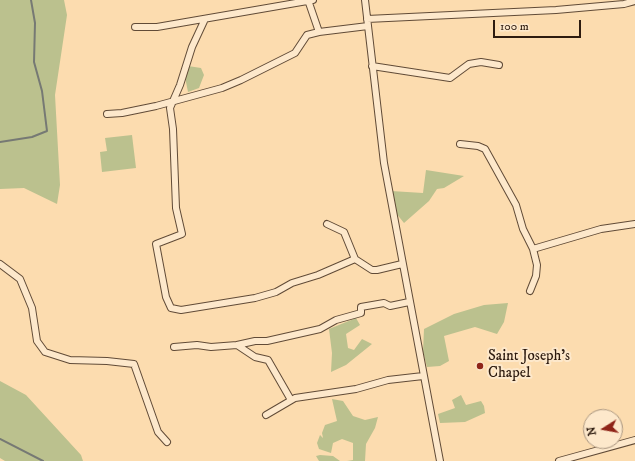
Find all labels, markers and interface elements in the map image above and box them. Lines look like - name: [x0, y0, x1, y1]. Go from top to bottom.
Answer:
- scale bar: [495, 12, 583, 38]
- text: 100 m: [500, 19, 529, 34]
- place label: Saint Joseph's Chapel: [488, 348, 570, 383]
- marker: Saint Joseph's Chapel: [475, 361, 485, 371]
- north arrow: [583, 409, 623, 449]
- text: N: [584, 425, 600, 437]

